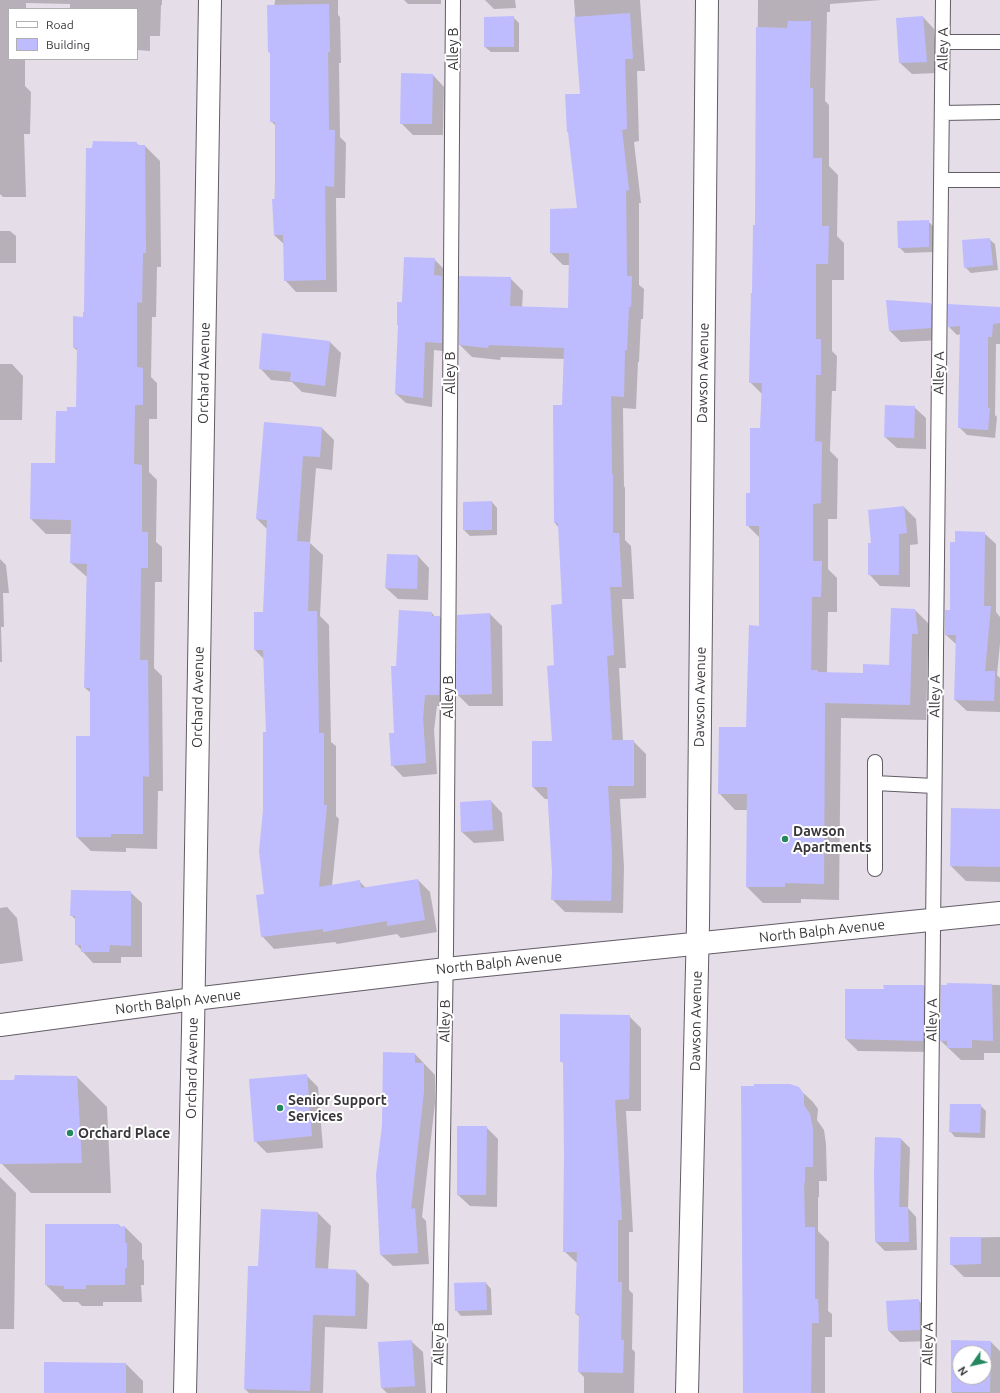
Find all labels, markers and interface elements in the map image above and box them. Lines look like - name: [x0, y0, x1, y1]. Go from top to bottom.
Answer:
- legend: [8, 8, 138, 60]
- text: Road: [46, 18, 74, 31]
- street label: Alley B: [445, 27, 461, 71]
- street label: Alley A: [934, 27, 952, 71]
- text: Building: [46, 38, 90, 51]
- street label: Orchard Avenue: [195, 322, 213, 424]
- street label: Dawson Avenue: [694, 323, 712, 423]
- street label: Alley B: [442, 351, 458, 395]
- street label: Alley A: [930, 351, 948, 395]
- street label: Orchard Avenue: [189, 646, 207, 748]
- street label: Dawson Avenue: [691, 647, 709, 747]
- street label: Alley A: [926, 674, 944, 718]
- street label: Alley B: [440, 675, 456, 719]
- place label: Dawson Apartments: [793, 823, 872, 856]
- marker: Dawson Apartments: [780, 834, 790, 844]
- street label: North Balph Avenue: [758, 916, 886, 946]
- street label: North Balph Avenue: [435, 948, 563, 978]
- street label: Dawson Avenue: [687, 971, 705, 1071]
- street label: North Balph Avenue: [114, 986, 242, 1018]
- street label: Alley A: [923, 998, 941, 1042]
- street label: Alley B: [436, 999, 454, 1043]
- street label: Orchard Avenue: [183, 1017, 201, 1119]
- place label: Senior Support Services: [288, 1092, 387, 1124]
- marker: Senior Support Services: [275, 1103, 285, 1113]
- place label: Orchard Place: [78, 1125, 170, 1141]
- marker: Orchard Place: [65, 1128, 75, 1138]
- street label: Alley B: [430, 1322, 448, 1366]
- street label: Alley A: [919, 1322, 937, 1366]
- north arrow: [952, 1345, 992, 1385]
- text: N: [956, 1364, 970, 1378]

